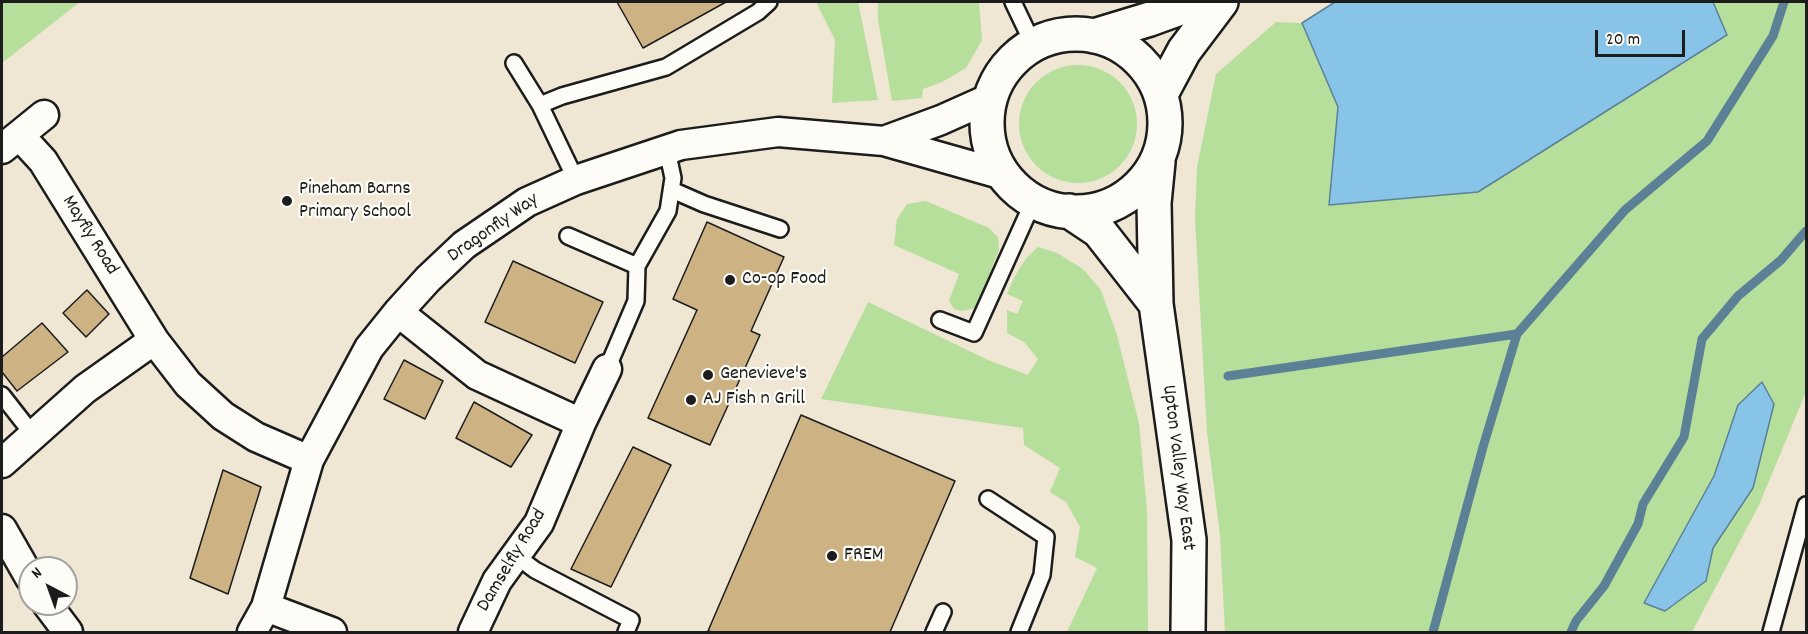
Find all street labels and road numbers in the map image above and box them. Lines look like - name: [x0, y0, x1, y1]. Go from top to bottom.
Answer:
- street label: Dragonfly Way: [444, 189, 544, 269]
- street label: Mayfly Road: [55, 192, 123, 280]
- street label: Upton Valley Way East: [1155, 384, 1199, 552]
- street label: Damselfly Road: [473, 505, 553, 617]

